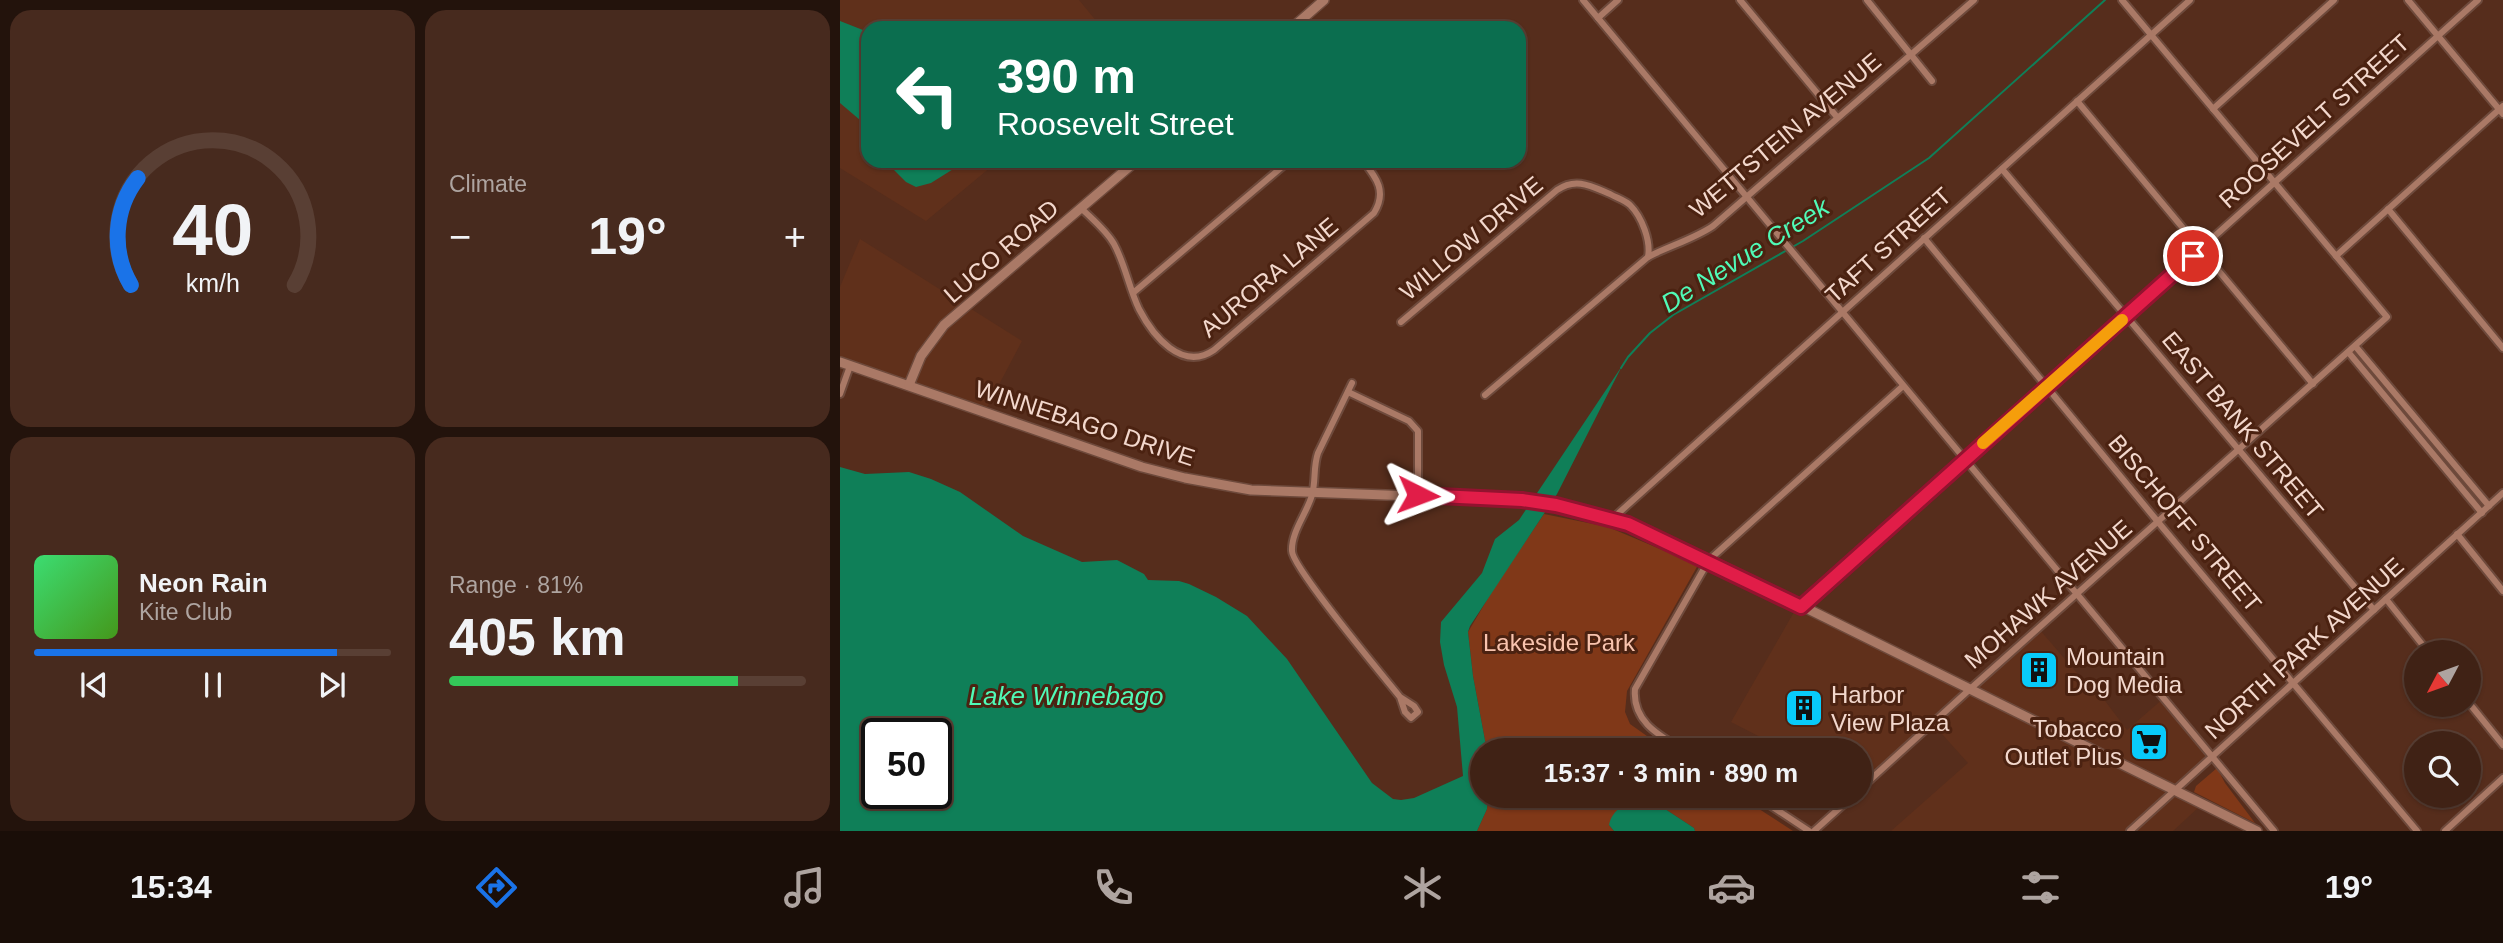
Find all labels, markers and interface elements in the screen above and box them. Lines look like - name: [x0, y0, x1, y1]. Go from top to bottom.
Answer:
- street label: ROOSEVELT STREET: [2214, 28, 2415, 213]
- street label: WETTSTEIN AVENUE: [1684, 47, 1886, 223]
- icon: left: [882, 49, 973, 140]
- text: 390 m: [997, 49, 1136, 103]
- text: Roosevelt Street: [997, 106, 1234, 142]
- text: Climate: [449, 171, 527, 197]
- street label: WILLOW DRIVE: [1394, 171, 1548, 305]
- street label: TAFT STREET: [1820, 182, 1956, 308]
- text: 40: [172, 189, 253, 270]
- water label: De Nevue Creek: [1656, 190, 1836, 319]
- street label: LUCO ROAD: [938, 194, 1064, 308]
- text: 19°: [588, 207, 667, 265]
- street label: AURORA LANE: [1195, 212, 1343, 342]
- text: −: [449, 216, 471, 258]
- text: +: [784, 216, 806, 258]
- pin: [2163, 226, 2223, 286]
- icon: arrive: [2174, 237, 2212, 275]
- text: km/h: [185, 268, 240, 296]
- street label: EAST BANK STREET: [2157, 326, 2329, 524]
- street label: WINNEBAGO DRIVE: [972, 375, 1198, 471]
- street label: BISCHOFF STREET: [2103, 429, 2267, 617]
- position arrow: [1381, 458, 1455, 532]
- street label: MOHAWK AVENUE: [1959, 514, 2137, 674]
- street label: NORTH PARK AVENUE: [2199, 552, 2409, 744]
- text: Neon Rain: [139, 568, 268, 598]
- text: Range · 81%: [449, 572, 583, 598]
- text: Kite Club: [139, 599, 232, 625]
- text: 405 km: [449, 608, 625, 666]
- park label: Lakeside Park: [1483, 629, 1636, 656]
- north arrow: [2404, 640, 2482, 718]
- map controls: [2404, 640, 2481, 808]
- place label: Mountain Dog Media: [2066, 643, 2183, 698]
- building icon: Mountain Dog Media: [2018, 649, 2060, 691]
- icon: previous: [75, 666, 113, 704]
- icon: pause: [194, 666, 232, 704]
- icon: next: [313, 666, 351, 704]
- water label: Lake Winnebago: [969, 681, 1163, 711]
- place label: Harbor View Plaza: [1831, 681, 1950, 736]
- building icon: Harbor View Plaza: [1783, 687, 1825, 729]
- place label: Tobacco Outlet Plus: [2005, 715, 2122, 770]
- speed limit sign: 50: [861, 718, 952, 809]
- supermarket icon: Tobacco Outlet Plus: [2128, 721, 2170, 763]
- button: search: [2404, 731, 2481, 808]
- text: 15:37 · 3 min · 890 m: [1544, 758, 1798, 788]
- icon: directions: [472, 863, 521, 912]
- icon: music: [780, 863, 829, 912]
- icon: phone: [1089, 863, 1138, 912]
- icon: climate: [1398, 863, 1447, 912]
- icon: car: [1707, 863, 1756, 912]
- icon: filters: [2016, 863, 2065, 912]
- text: 15:34: [130, 869, 212, 905]
- text: 19°: [2325, 869, 2373, 905]

